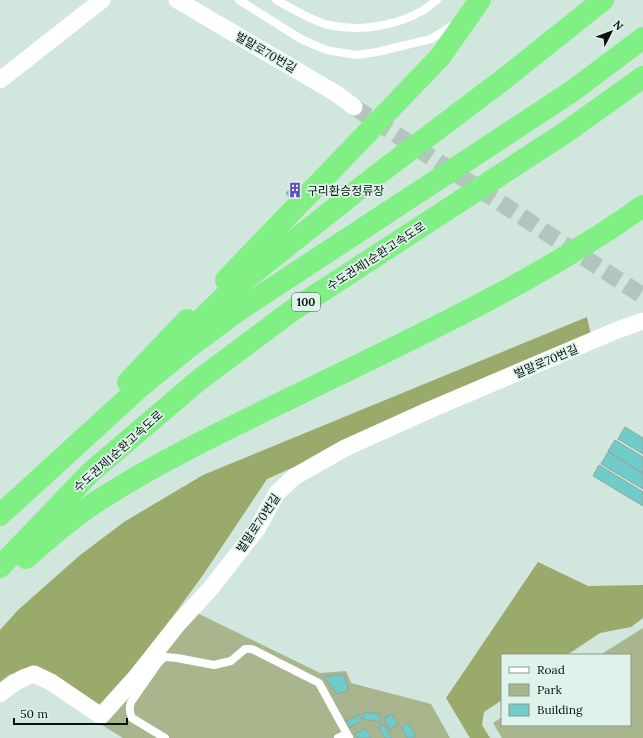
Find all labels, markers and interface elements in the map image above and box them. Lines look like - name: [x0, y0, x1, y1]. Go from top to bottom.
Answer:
- north arrow: [591, 12, 631, 52]
- text: N: [610, 17, 627, 34]
- street label: 벌말로70번길: [233, 28, 299, 76]
- building icon: 구리환승정류장: [286, 181, 304, 199]
- place label: 구리환승정류장: [307, 183, 384, 198]
- street label: 수도권제1순환고속도로: [324, 218, 428, 294]
- road number: 100: [292, 293, 320, 311]
- street label: 벌말로70번길: [512, 341, 580, 381]
- street label: 수도권제1순환고속도로: [70, 407, 166, 495]
- street label: 벌말로70번길: [233, 491, 283, 555]
- legend: [501, 654, 631, 726]
- text: Road: [537, 662, 565, 677]
- text: Park: [537, 682, 563, 697]
- scale bar: [14, 700, 127, 726]
- text: Building: [537, 702, 583, 717]
- text: 50 m: [20, 706, 48, 721]

